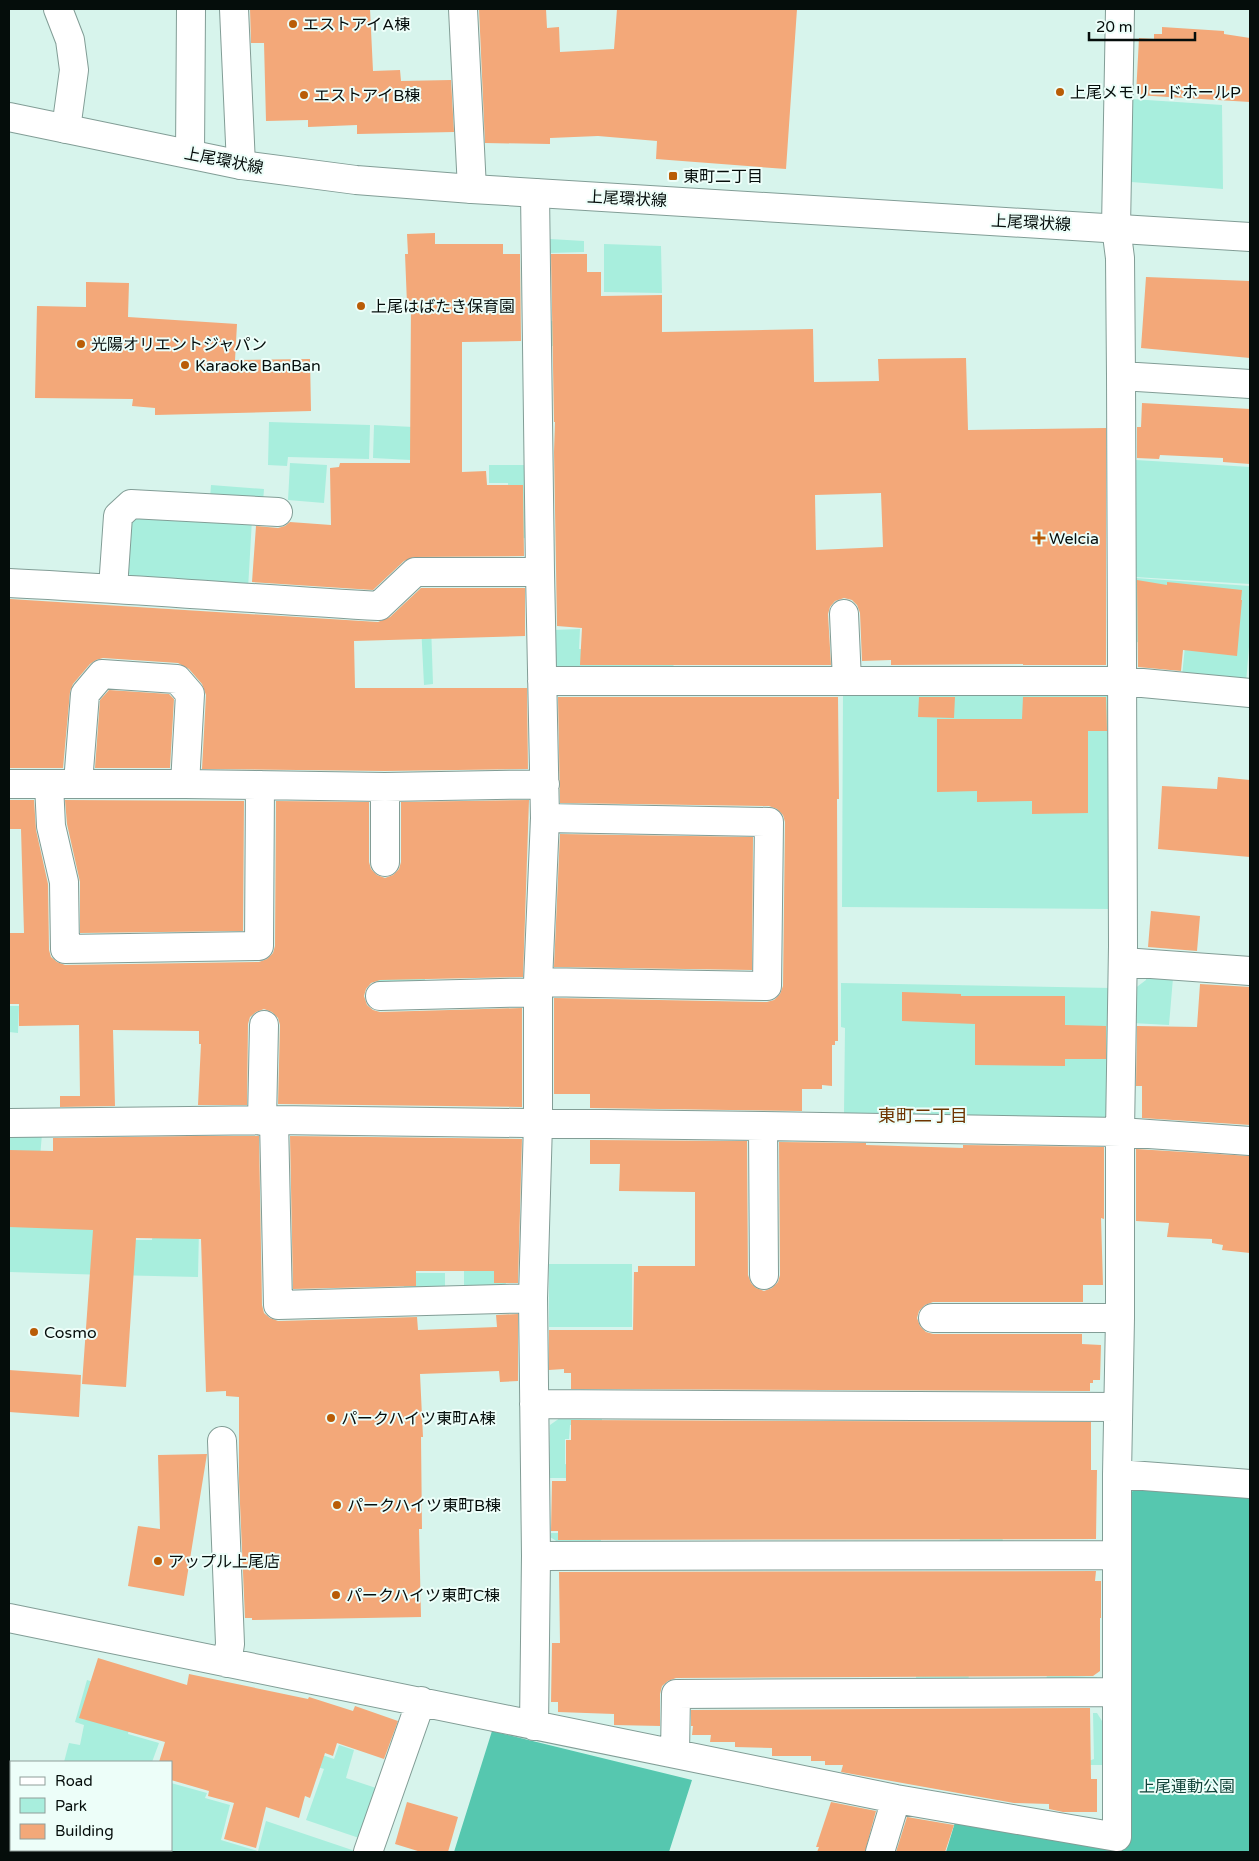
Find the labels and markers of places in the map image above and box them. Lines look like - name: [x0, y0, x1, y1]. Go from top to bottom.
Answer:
- place label: エストアイA棟: [303, 15, 410, 35]
- marker: エストアイA棟: [287, 18, 299, 30]
- place label: 上尾メモリードホールP: [1070, 83, 1241, 103]
- place label: エストアイB棟: [314, 86, 420, 106]
- marker: 上尾メモリードホールP: [1054, 86, 1066, 98]
- marker: エストアイB棟: [298, 89, 310, 101]
- place label: 東町二丁目: [683, 167, 763, 187]
- marker: 東町二丁目: [667, 170, 679, 182]
- place label: 上尾はばたき保育園: [371, 297, 515, 317]
- marker: 上尾はばたき保育園: [355, 300, 367, 312]
- place label: 光陽オリエントジャパン: [91, 335, 267, 355]
- marker: 光陽オリエントジャパン: [75, 338, 87, 350]
- place label: Karaoke BanBan: [195, 356, 321, 376]
- marker: Karaoke BanBan: [179, 359, 191, 371]
- place label: Welcia: [1049, 529, 1099, 549]
- marker: Welcia: [1033, 532, 1045, 544]
- place label: Cosmo: [44, 1323, 97, 1343]
- marker: Cosmo: [28, 1326, 40, 1338]
- place label: パークハイツ東町A棟: [341, 1409, 496, 1429]
- marker: パークハイツ東町A棟: [325, 1412, 337, 1424]
- place label: パークハイツ東町B棟: [347, 1496, 501, 1516]
- marker: パークハイツ東町B棟: [331, 1499, 343, 1511]
- place label: アップル上尾店: [168, 1552, 280, 1572]
- marker: アップル上尾店: [152, 1555, 164, 1567]
- place label: パークハイツ東町C棟: [346, 1586, 500, 1606]
- marker: パークハイツ東町C棟: [330, 1589, 342, 1601]

